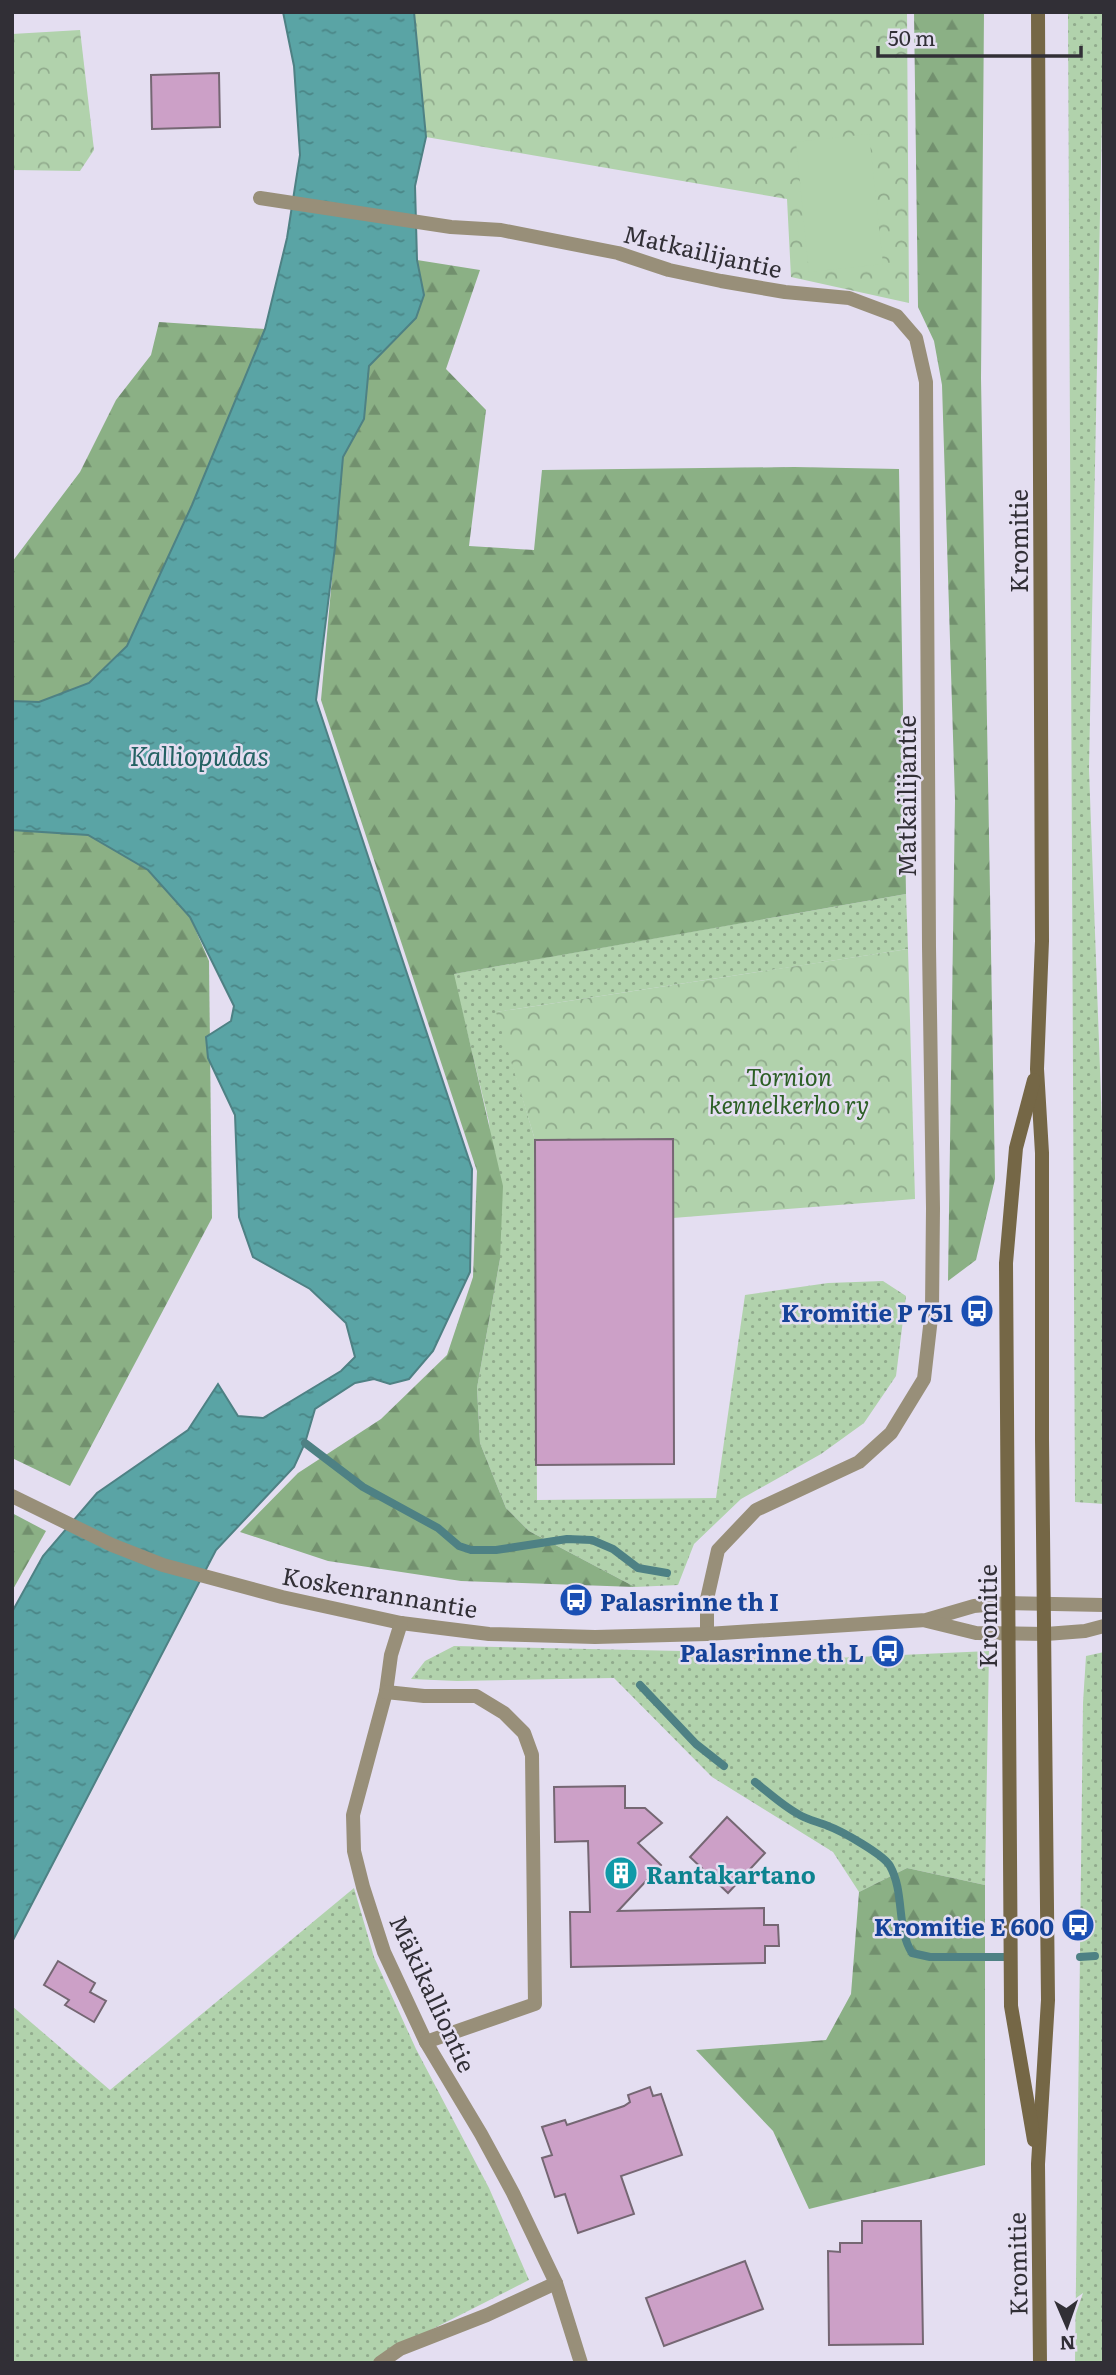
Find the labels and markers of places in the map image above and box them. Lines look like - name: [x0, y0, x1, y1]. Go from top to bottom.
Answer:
- bus stop icon: Kromitie P 751: [958, 1292, 996, 1330]
- place label: Kromitie P 751: [781, 1294, 953, 1329]
- bus stop icon: Palasrinne th I: [557, 1581, 595, 1619]
- place label: Palasrinne th I: [600, 1583, 779, 1618]
- bus stop icon: Palasrinne th L: [869, 1632, 907, 1670]
- place label: Palasrinne th L: [679, 1634, 864, 1669]
- building icon: Rantakartano: [602, 1854, 640, 1892]
- place label: Rantakartano: [646, 1856, 816, 1891]
- bus stop icon: Kromitie E 600: [1059, 1906, 1097, 1944]
- place label: Kromitie E 600: [874, 1908, 1054, 1943]

